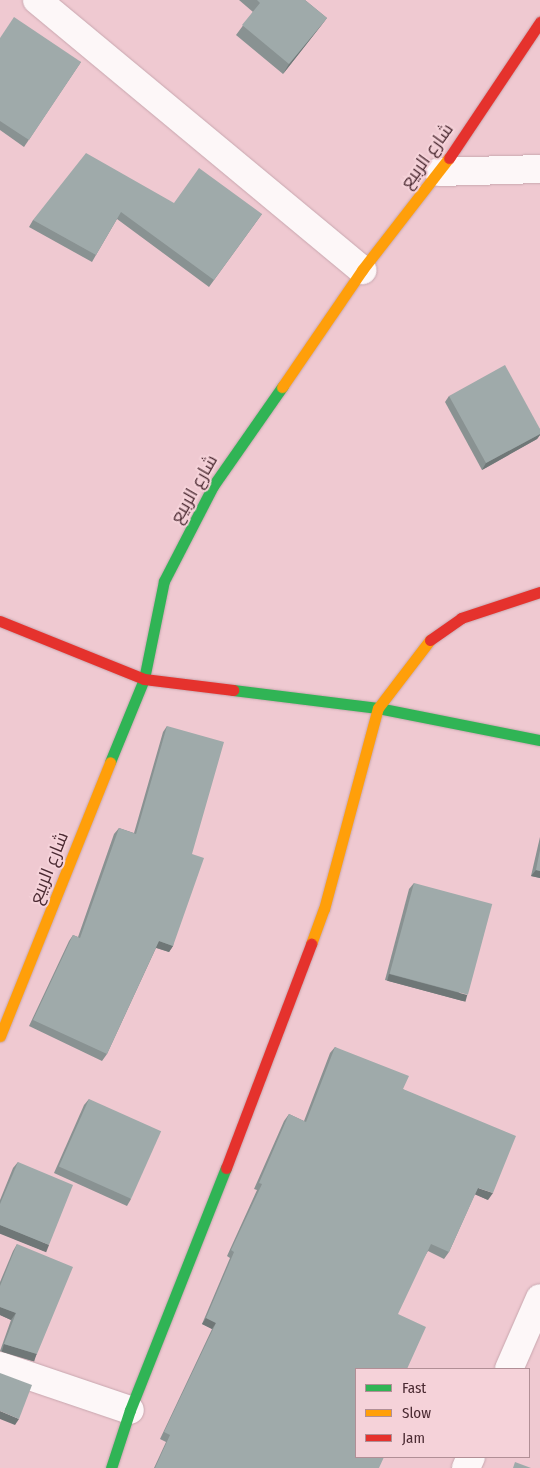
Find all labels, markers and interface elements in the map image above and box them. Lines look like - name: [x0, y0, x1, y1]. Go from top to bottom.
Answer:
- street label: شارع الربيع: [396, 119, 458, 193]
- street label: شارع الربيع: [166, 451, 222, 527]
- street label: شارع الربيع: [25, 829, 73, 907]
- legend: [355, 1368, 530, 1458]
- text: Fast: [402, 1379, 426, 1397]
- text: Slow: [402, 1404, 431, 1422]
- text: Jam: [402, 1429, 425, 1447]

